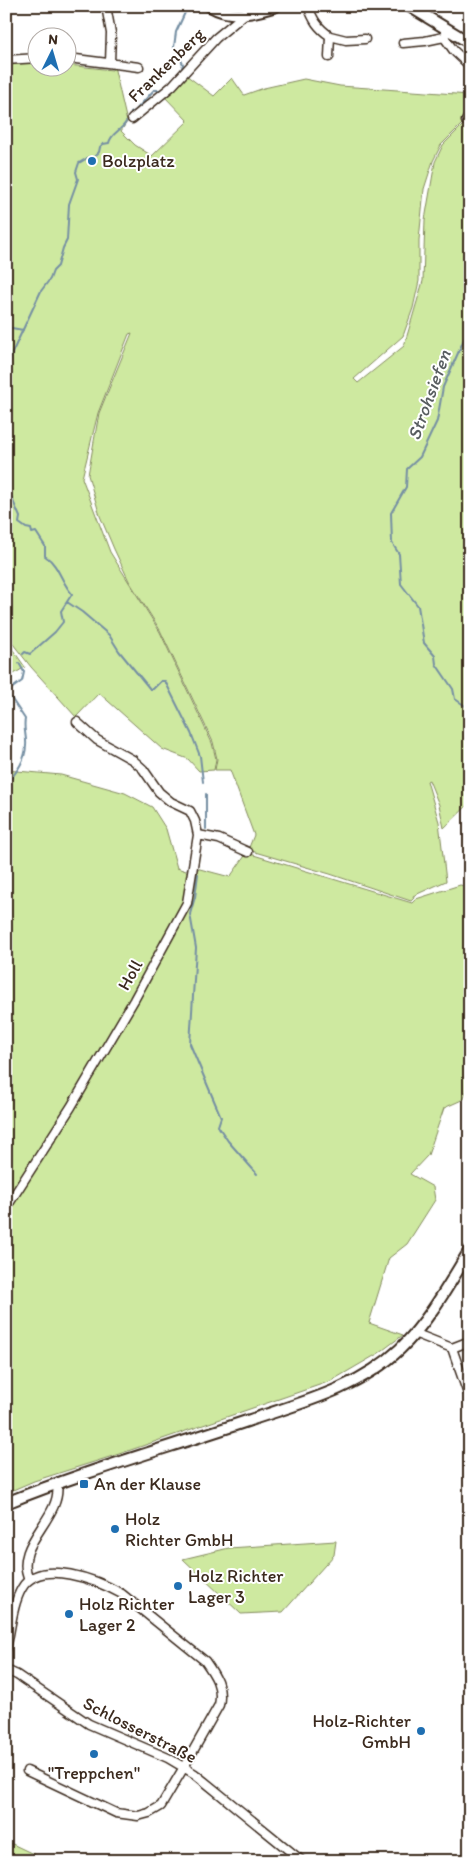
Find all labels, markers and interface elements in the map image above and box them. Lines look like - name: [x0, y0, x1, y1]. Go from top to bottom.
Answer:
- street label: Frankenberg: [123, 23, 209, 107]
- north arrow: [28, 28, 78, 78]
- text: N: [48, 31, 59, 48]
- place label: Bolzplatz: [102, 150, 175, 172]
- marker: Bolzplatz: [86, 155, 98, 167]
- water label: Strohsiefen: [402, 347, 456, 443]
- street label: Holl: [113, 956, 147, 994]
- place label: An der Klause: [94, 1473, 201, 1495]
- marker: An der Klause: [78, 1478, 90, 1490]
- place label: Holz Richter GmbH: [125, 1508, 233, 1551]
- marker: Holz Richter GmbH: [109, 1523, 121, 1535]
- place label: Holz Richter Lager 3: [188, 1565, 284, 1608]
- marker: Holz Richter Lager 3: [172, 1580, 184, 1592]
- place label: Holz Richter Lager 2: [79, 1593, 175, 1636]
- marker: Holz Richter Lager 2: [63, 1608, 75, 1620]
- street label: Schlosserstraße: [79, 1692, 201, 1768]
- place label: Holz-Richter GmbH: [312, 1710, 412, 1753]
- marker: Holz-Richter GmbH: [415, 1725, 427, 1737]
- marker: "Treppchen": [88, 1748, 100, 1760]
- place label: "Treppchen": [48, 1762, 140, 1784]

